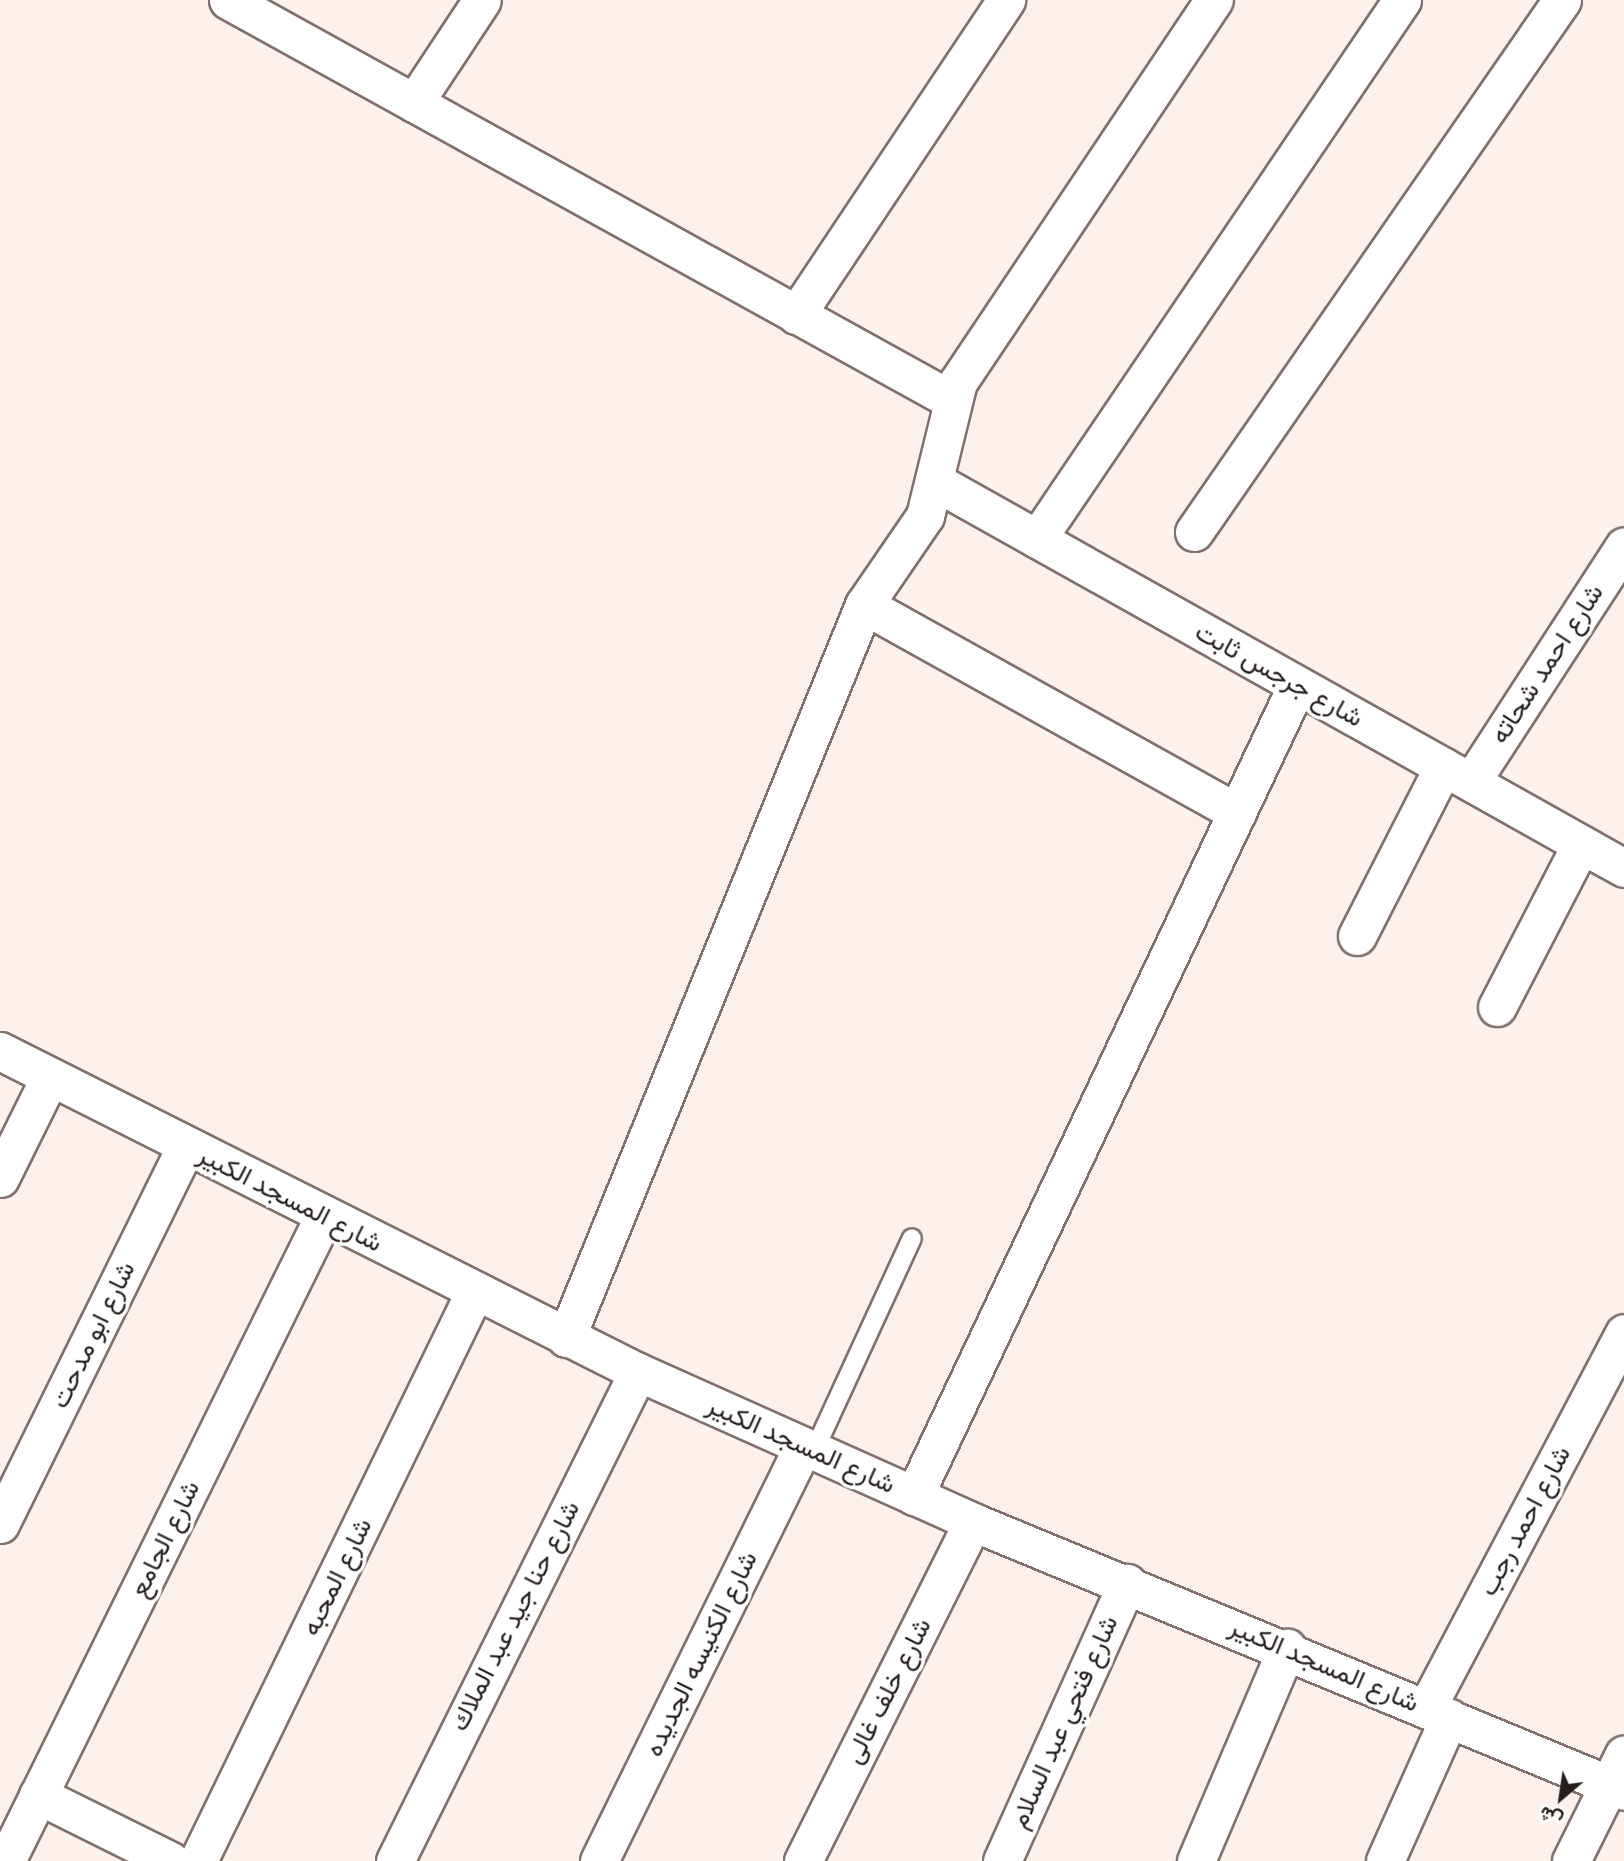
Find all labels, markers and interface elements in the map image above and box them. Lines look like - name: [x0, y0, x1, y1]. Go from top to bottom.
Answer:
- street label: شارع احمد شحاته: [1484, 578, 1610, 750]
- street label: شارع جرجس ثابت: [1190, 616, 1368, 734]
- street label: شارع المسجد الكبير: [193, 1139, 387, 1259]
- street label: شارع ابو مدحت: [44, 1257, 142, 1413]
- street label: شارع المسجد الكبير: [702, 1390, 900, 1500]
- street label: شارع احمد رجب: [1472, 1441, 1578, 1601]
- street label: شارع الجامع: [123, 1476, 207, 1602]
- street label: شارع حنا جيد عبد الملاك: [443, 1496, 587, 1736]
- street label: شارع المحبه: [295, 1513, 379, 1641]
- street label: شارع الكنيسه الجديده: [638, 1546, 764, 1762]
- street label: شارع فتحي عبد السلام: [1003, 1611, 1125, 1833]
- street label: شارع المسجد الكبير: [1225, 1611, 1423, 1719]
- street label: شارع خلف غالى: [838, 1613, 938, 1769]
- north arrow: [1526, 1763, 1596, 1833]
- text: ش: [1535, 1801, 1566, 1832]

